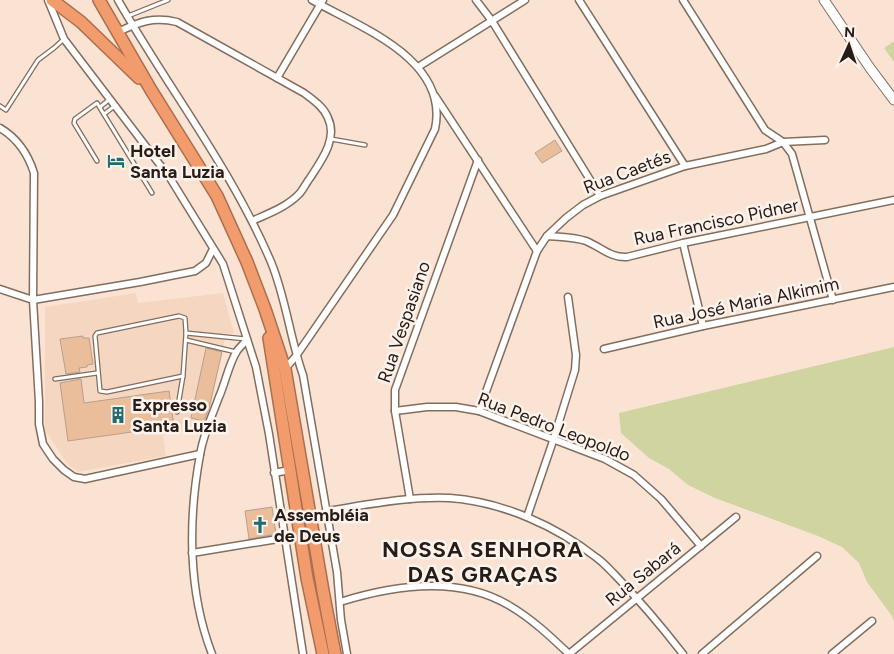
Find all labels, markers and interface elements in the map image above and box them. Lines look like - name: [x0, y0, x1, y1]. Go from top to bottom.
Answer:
- north arrow: [824, 20, 874, 70]
- text: N: [844, 24, 856, 41]
- place label: Hotel Santa Luzia: [130, 140, 224, 183]
- street label: Rua Caetés: [580, 145, 674, 199]
- hotel icon: Hotel Santa Luzia: [106, 151, 126, 171]
- street label: Rua Francisco Pidner: [632, 194, 800, 250]
- street label: Rua Vespasiano: [373, 258, 435, 386]
- street label: Rua José Maria Alkimim: [651, 273, 841, 333]
- street label: Rua Pedro Leopoldo: [474, 388, 634, 466]
- place label: Expresso Santa Luzia: [132, 394, 226, 437]
- building icon: Expresso Santa Luzia: [108, 405, 128, 425]
- place label: Assembléia de Deus: [274, 504, 369, 547]
- church icon: Assembléia de Deus: [250, 515, 270, 535]
- district label: NOSSA SENHORA DAS GRAÇAS: [382, 536, 584, 588]
- street label: Rua Sabará: [601, 537, 685, 611]

